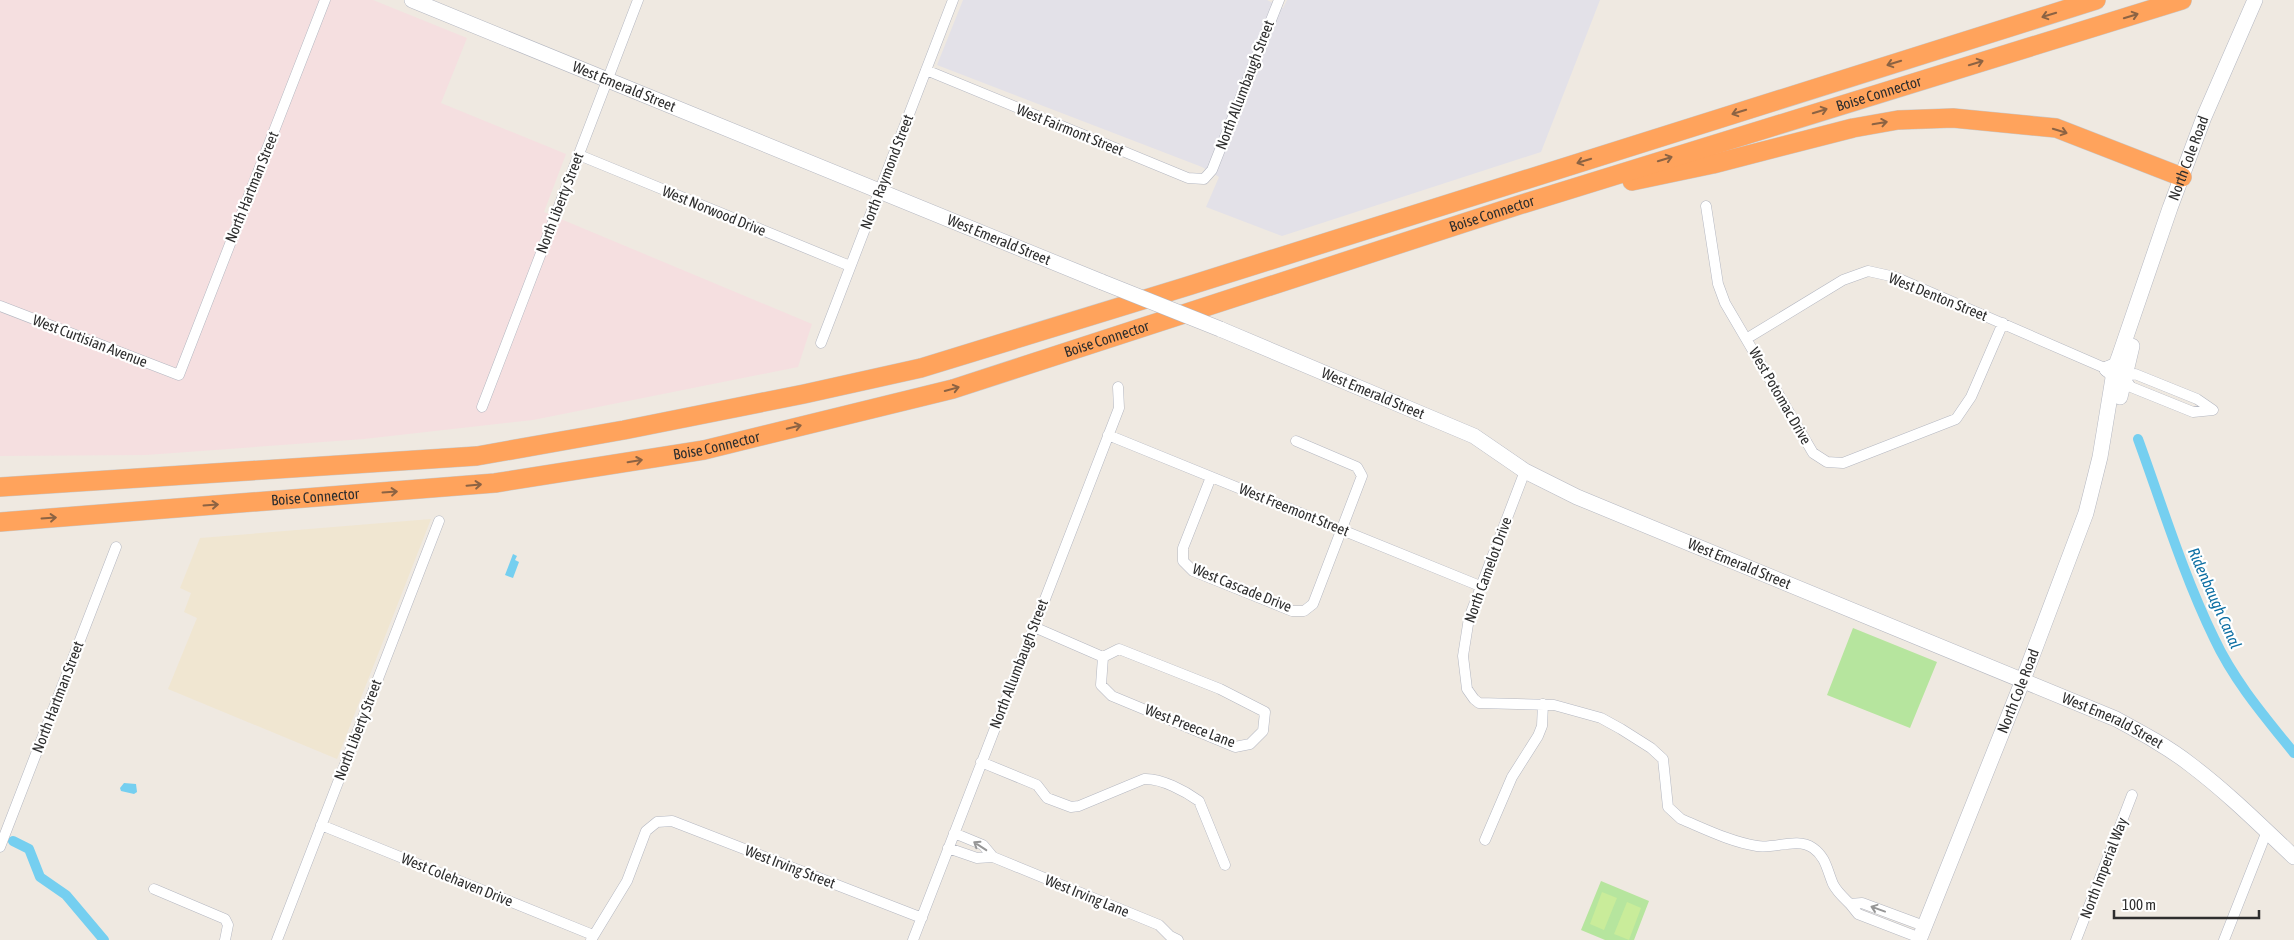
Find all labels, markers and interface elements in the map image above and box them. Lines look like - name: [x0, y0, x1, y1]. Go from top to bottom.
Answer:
- one-way arrow: [2042, 10, 2058, 20]
- one-way arrow: [2123, 10, 2139, 20]
- street label: North Allumbaugh Street: [1212, 18, 1277, 152]
- street label: West Emerald Street: [570, 57, 678, 115]
- one-way arrow: [1967, 58, 1983, 68]
- one-way arrow: [1887, 59, 1903, 69]
- street label: Boise Connector: [1834, 72, 1924, 114]
- street label: West Fairmont Street: [1014, 100, 1126, 159]
- one-way arrow: [1812, 106, 1828, 115]
- one-way arrow: [1732, 108, 1748, 118]
- street label: North Raymond Street: [857, 112, 916, 232]
- street label: North Cole Road: [2165, 113, 2212, 203]
- one-way arrow: [1871, 118, 1887, 127]
- one-way arrow: [2051, 126, 2067, 136]
- street label: North Hartman Street: [222, 129, 282, 245]
- street label: North Liberty Street: [532, 150, 587, 256]
- one-way arrow: [1657, 154, 1673, 164]
- one-way arrow: [1577, 157, 1593, 166]
- street label: West Norwood Drive: [660, 182, 769, 239]
- street label: Boise Connector: [1447, 192, 1537, 235]
- street label: West Emerald Street: [945, 211, 1053, 268]
- street label: West Denton Street: [1886, 269, 1990, 324]
- street label: West Curtisian Avenue: [30, 311, 150, 370]
- street label: Boise Connector: [1062, 317, 1152, 360]
- street label: West Potomac Drive: [1746, 344, 1815, 447]
- street label: West Emerald Street: [1319, 364, 1427, 422]
- one-way arrow: [943, 383, 959, 393]
- one-way arrow: [785, 422, 801, 432]
- street label: Boise Connector: [672, 428, 762, 463]
- one-way arrow: [627, 455, 643, 465]
- one-way arrow: [466, 480, 482, 490]
- street label: West Freemont Street: [1237, 480, 1352, 539]
- street label: Boise Connector: [270, 485, 360, 509]
- one-way arrow: [382, 487, 398, 496]
- one-way arrow: [202, 501, 218, 510]
- one-way arrow: [40, 513, 56, 523]
- street label: North Camelot Drive: [1460, 514, 1515, 625]
- street label: West Emerald Street: [1685, 535, 1793, 592]
- water label: Ridenbaugh Canal: [2184, 545, 2245, 652]
- street label: West Cascade Drive: [1190, 560, 1294, 615]
- street label: North Allumbaugh Street: [986, 597, 1051, 731]
- street label: North Hartman Street: [28, 639, 87, 755]
- street label: North Cole Road: [1994, 646, 2042, 736]
- street label: North Liberty Street: [330, 677, 385, 783]
- street label: West Emerald Street: [2060, 689, 2166, 752]
- street label: West Preece Lane: [1143, 700, 1238, 751]
- street label: North Imperial Way: [2076, 815, 2131, 921]
- one-way arrow: [973, 840, 987, 851]
- street label: West Irving Street: [743, 841, 838, 892]
- street label: West Colehaven Drive: [399, 849, 516, 910]
- street label: West Irving Lane: [1043, 871, 1132, 920]
- scale bar: [2114, 888, 2259, 920]
- text: 100 m: [2122, 896, 2156, 913]
- one-way arrow: [1871, 904, 1886, 913]

